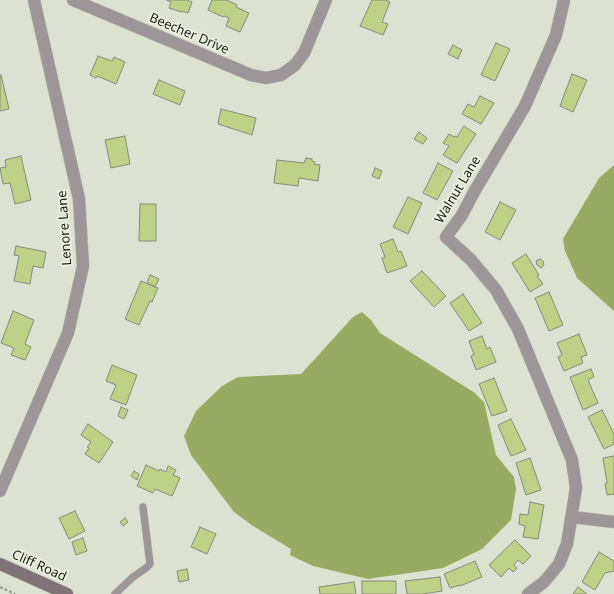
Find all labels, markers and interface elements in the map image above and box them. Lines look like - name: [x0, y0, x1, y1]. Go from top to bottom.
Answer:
- street label: Beecher Drive: [147, 10, 231, 58]
- street label: Walnut Lane: [432, 154, 484, 226]
- street label: Lenore Lane: [55, 190, 75, 266]
- street label: Cliff Road: [9, 547, 69, 585]

